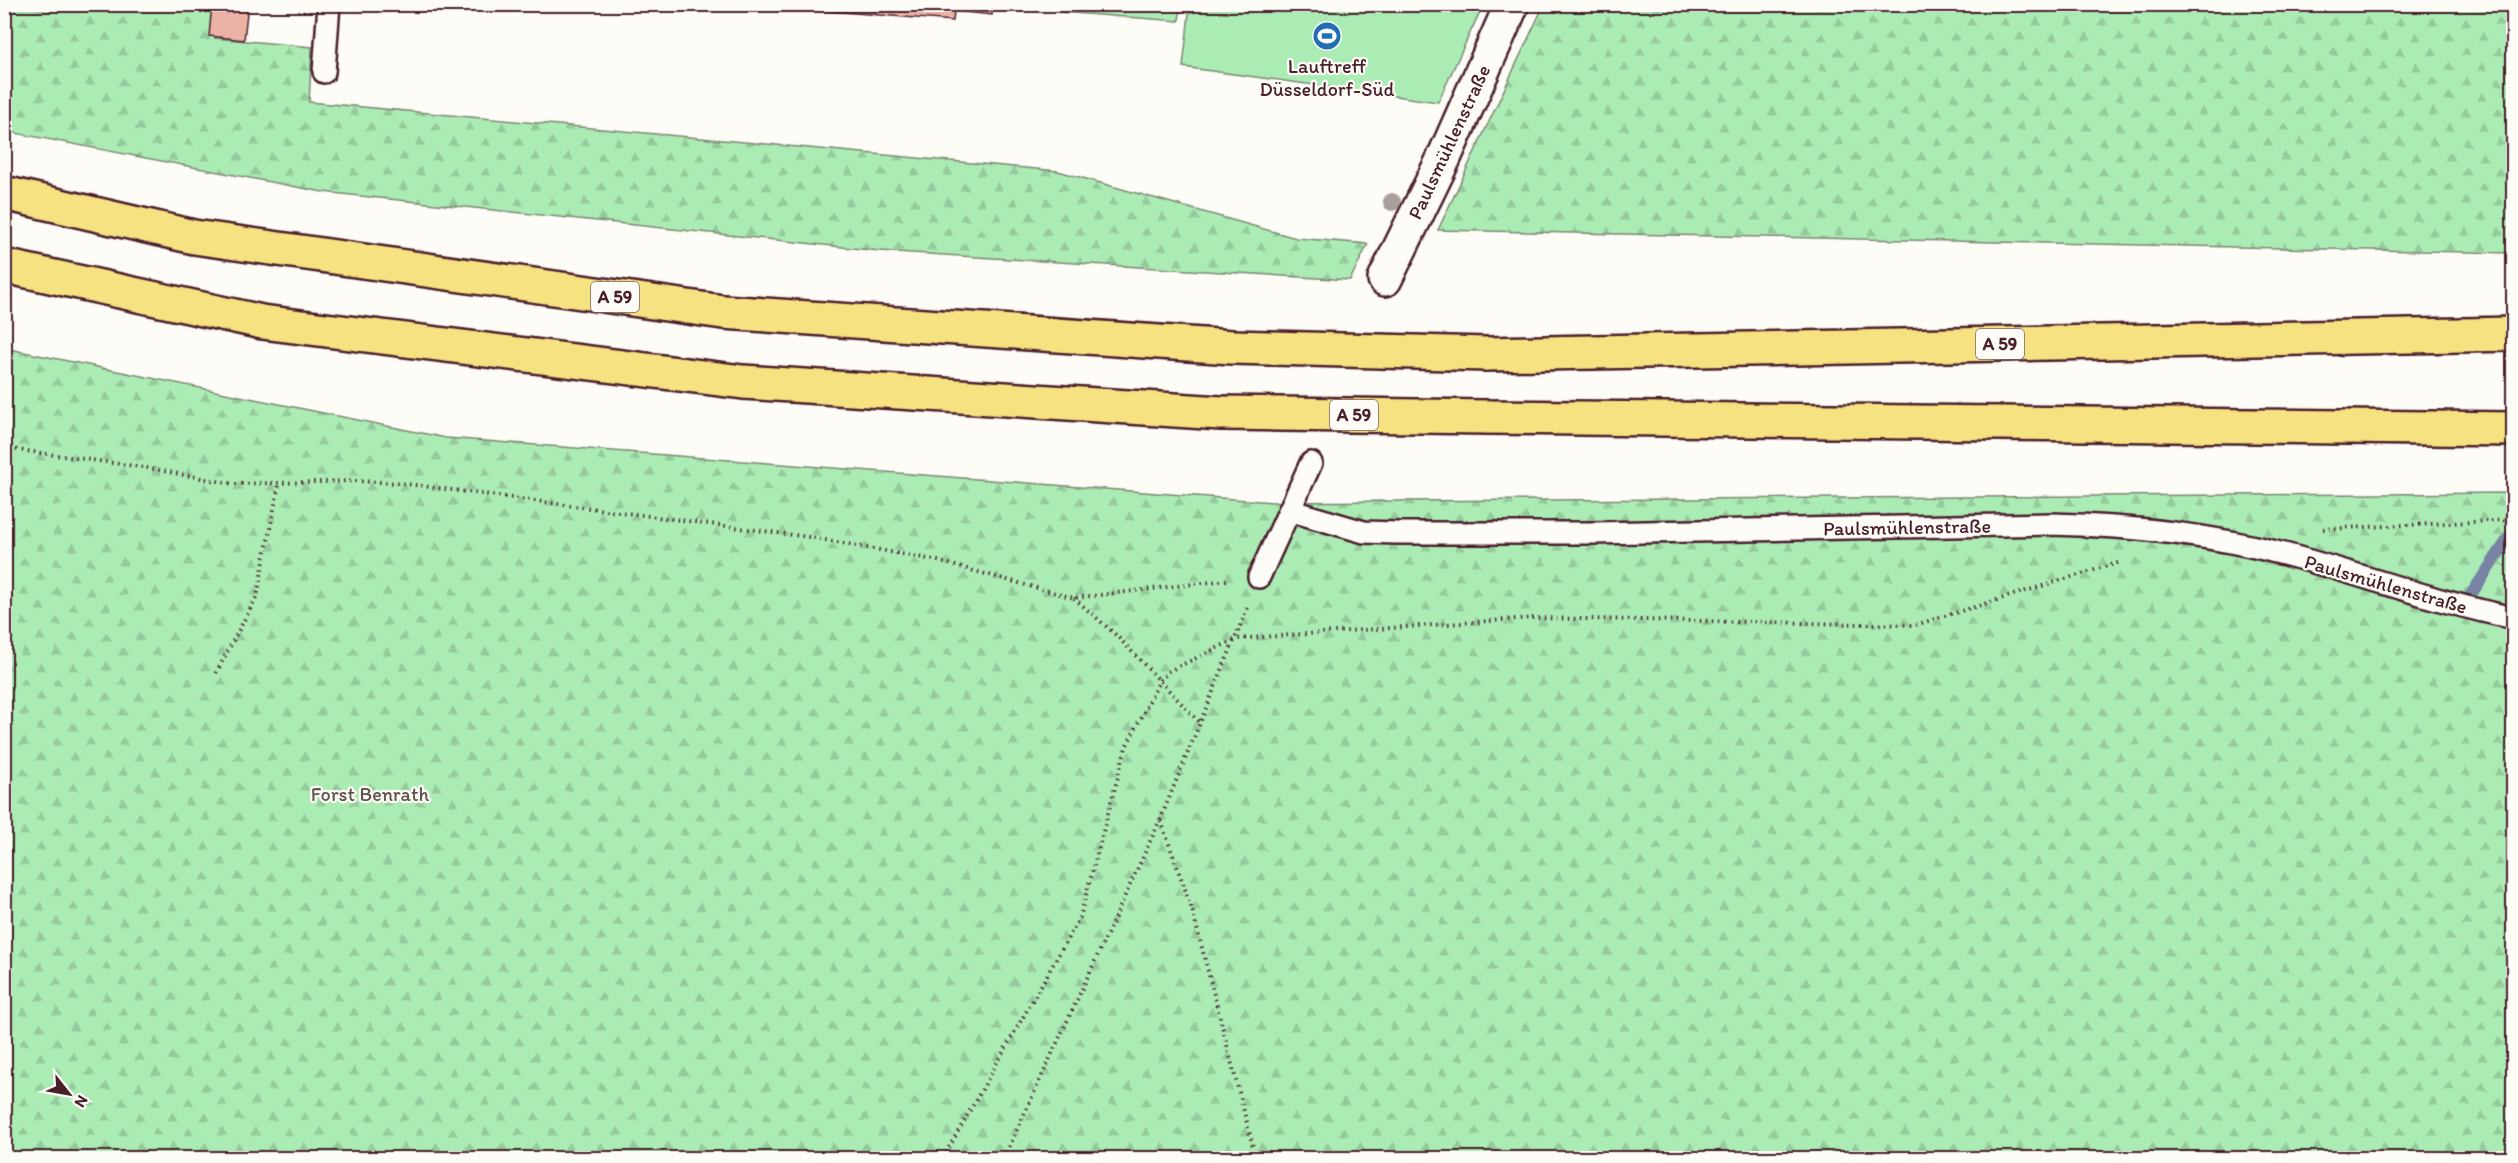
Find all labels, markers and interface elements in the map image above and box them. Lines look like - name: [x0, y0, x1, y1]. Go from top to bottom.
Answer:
- sports icon: Lauftreff Düsseldorf-Süd: [1311, 20, 1343, 52]
- place label: Lauftreff Düsseldorf-Süd: [1260, 54, 1394, 101]
- street label: Paulsmühlenstraße: [1403, 61, 1495, 223]
- road number: A 59: [591, 282, 639, 312]
- road number: A 59: [1976, 329, 2024, 359]
- road number: A 59: [1330, 400, 1378, 430]
- street label: Paulsmühlenstraße: [1823, 514, 1991, 540]
- street label: Paulsmühlenstraße: [2302, 549, 2470, 619]
- park label: Forst Benrath: [311, 782, 429, 806]
- north arrow: [39, 1064, 99, 1124]
- text: N: [71, 1092, 92, 1111]

